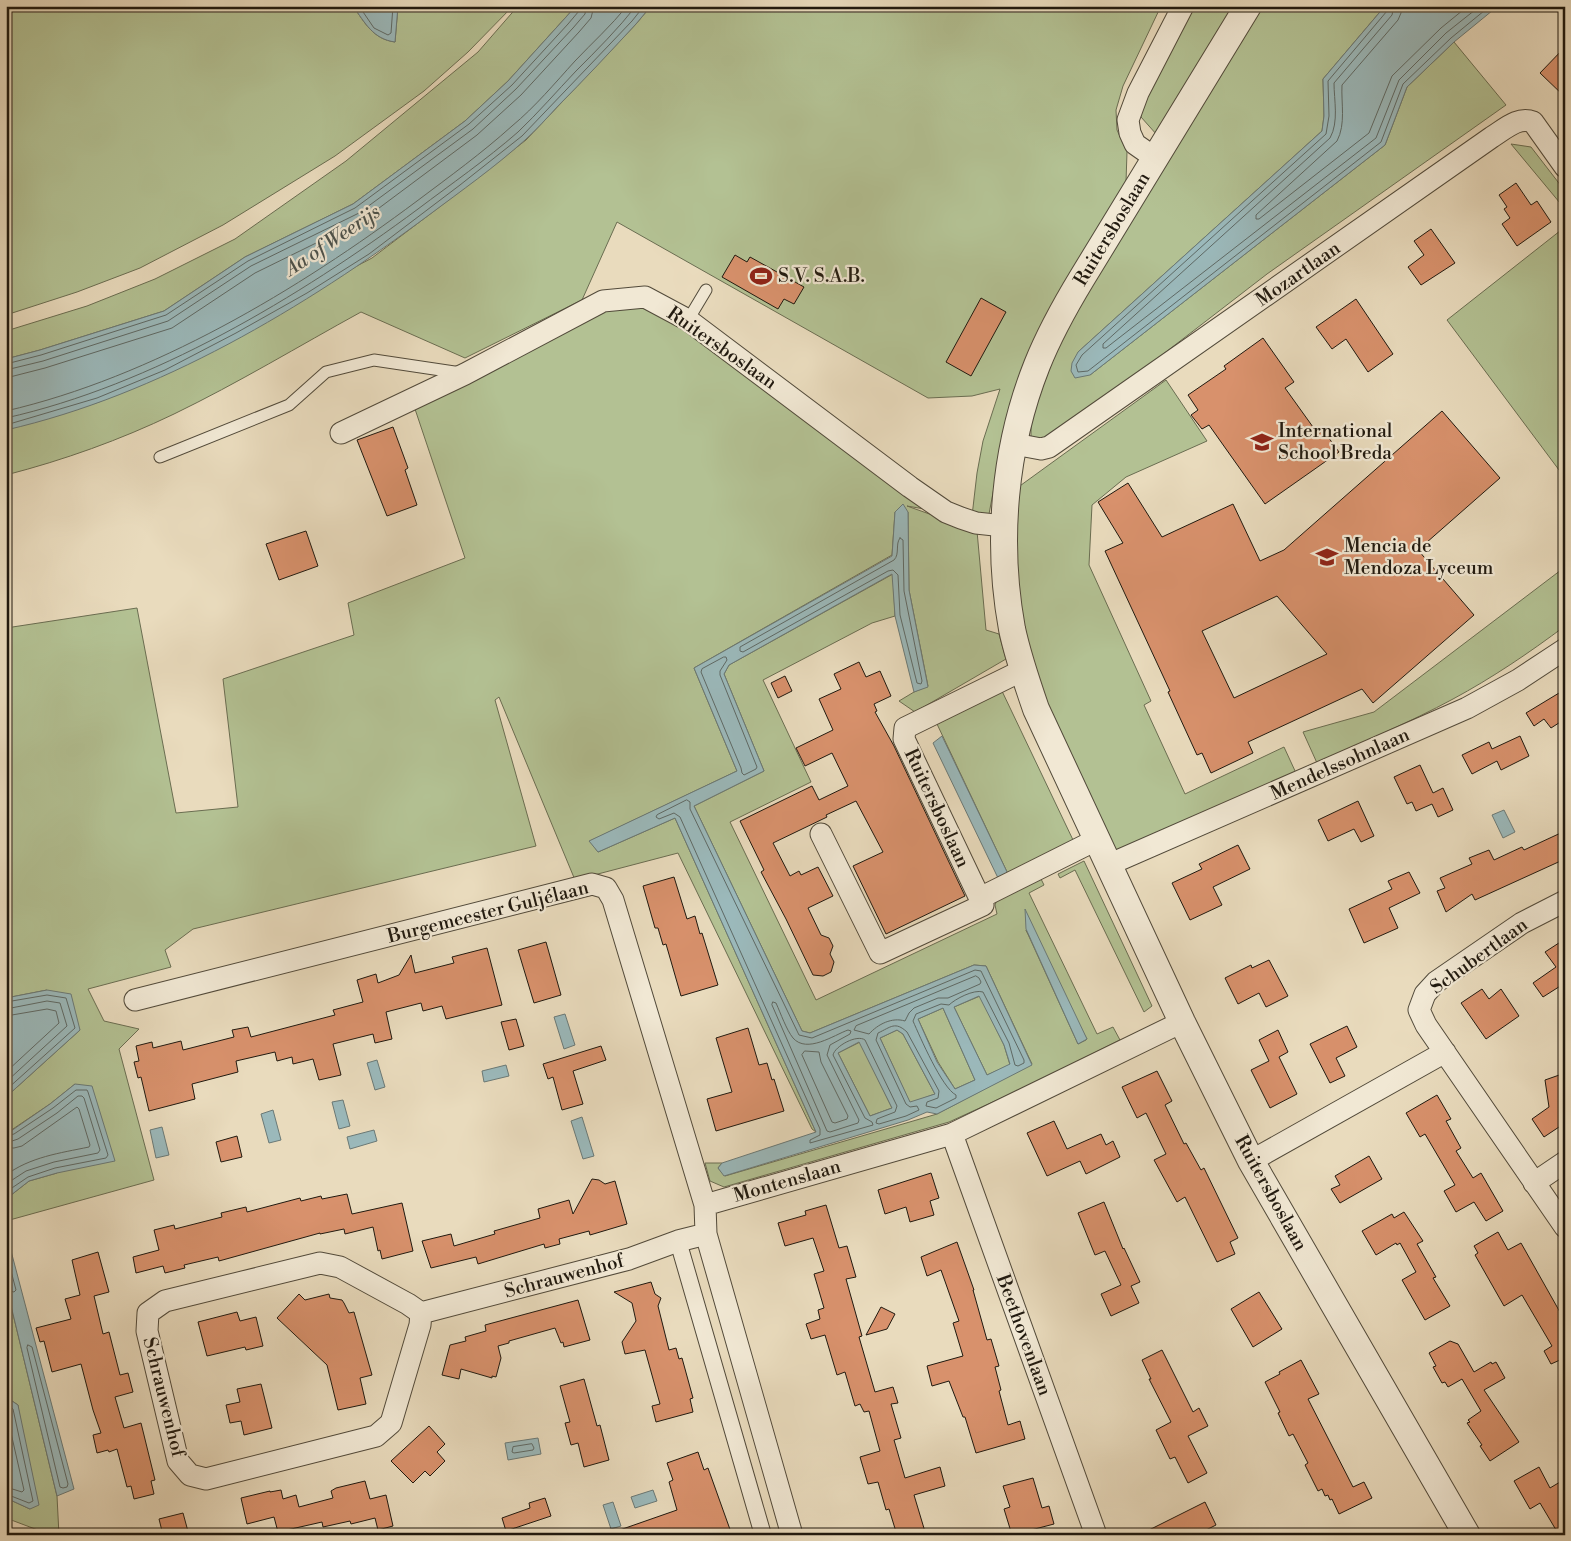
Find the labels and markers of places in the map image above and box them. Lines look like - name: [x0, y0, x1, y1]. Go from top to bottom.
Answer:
- sports icon: S.V. S.A.B.: [748, 263, 774, 289]
- place label: S.V. S.A.B.: [778, 264, 865, 288]
- place label: International School Breda: [1278, 419, 1393, 465]
- school or university icon: International School Breda: [1249, 429, 1275, 455]
- place label: Mencia de Mendoza Lyceum: [1344, 534, 1494, 580]
- school or university icon: Mencia de Mendoza Lyceum: [1314, 544, 1340, 570]

